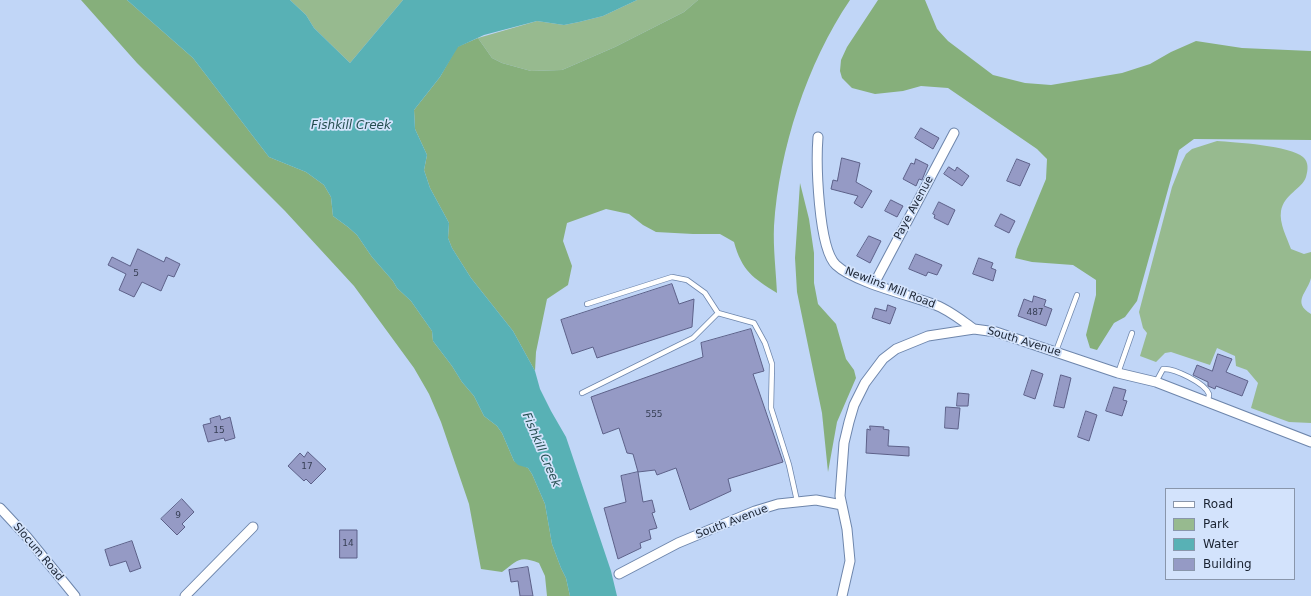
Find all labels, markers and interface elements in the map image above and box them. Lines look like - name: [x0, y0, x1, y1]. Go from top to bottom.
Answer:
- water label: Fishkill Creek: [311, 119, 391, 133]
- street label: Paye Avenue: [892, 174, 936, 242]
- street label: Newlins Mill Road: [843, 265, 937, 311]
- house number: 5: [133, 269, 139, 279]
- house number: 487: [1026, 308, 1044, 318]
- street label: South Avenue: [986, 325, 1062, 359]
- water label: Fishkill Creek: [519, 410, 563, 490]
- house number: 555: [645, 410, 663, 420]
- house number: 15: [213, 426, 225, 436]
- house number: 17: [301, 462, 313, 472]
- legend: [1165, 488, 1295, 580]
- text: Road: [1203, 497, 1233, 511]
- street label: South Avenue: [694, 502, 770, 542]
- house number: 9: [175, 511, 181, 521]
- text: Park: [1203, 517, 1229, 531]
- street label: Slocum Road: [10, 520, 66, 584]
- text: Water: [1203, 537, 1238, 551]
- house number: 14: [342, 539, 354, 549]
- text: Building: [1203, 557, 1252, 571]

